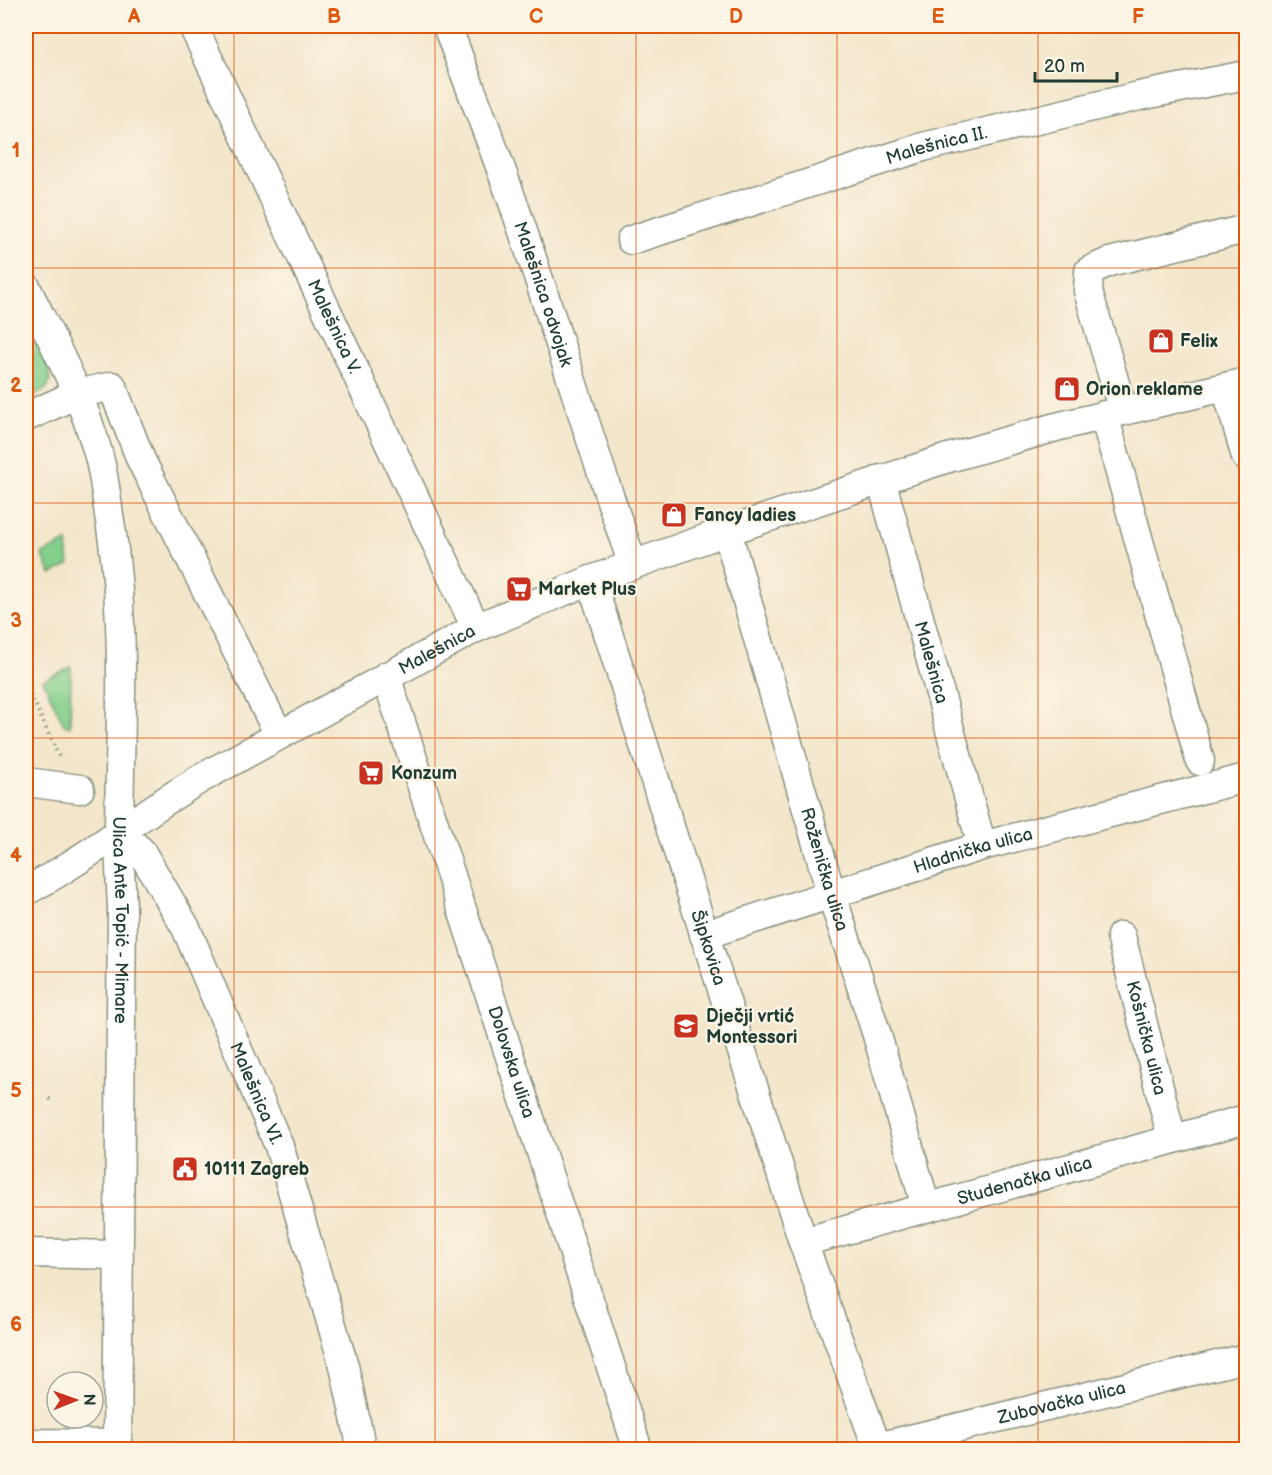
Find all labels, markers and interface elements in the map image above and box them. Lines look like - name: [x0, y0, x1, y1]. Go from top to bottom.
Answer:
- text: A: [127, 5, 141, 29]
- text: B: [327, 5, 341, 29]
- text: C: [529, 5, 543, 29]
- text: D: [729, 5, 743, 29]
- text: E: [932, 5, 945, 29]
- text: F: [1132, 5, 1144, 29]
- scale bar: [1035, 45, 1118, 83]
- text: 20 m: [1044, 56, 1085, 77]
- street label: Malešnica II.: [883, 122, 989, 169]
- text: 1: [12, 139, 20, 163]
- street label: Malešnica odvojak: [510, 219, 577, 369]
- street label: Malešnica V.: [303, 276, 365, 377]
- shop icon: Felix: [1146, 326, 1176, 356]
- place label: Felix: [1180, 331, 1218, 352]
- text: 2: [10, 374, 22, 398]
- shop icon: Orion reklame: [1052, 374, 1082, 404]
- place label: Orion reklame: [1086, 379, 1203, 400]
- shop icon: Fancy ladies: [659, 500, 689, 530]
- place label: Fancy ladies: [694, 505, 796, 526]
- supermarket icon: Market Plus: [504, 574, 534, 604]
- place label: Market Plus: [538, 579, 636, 600]
- text: 3: [10, 609, 22, 633]
- street label: Malešnica: [910, 619, 953, 706]
- street label: Malešnica: [395, 620, 479, 679]
- supermarket icon: Konzum: [356, 758, 386, 788]
- place label: Konzum: [391, 763, 457, 784]
- street label: Roženička ulica: [796, 805, 853, 934]
- street label: Ulica Ante Topić - Mimare: [108, 816, 133, 1024]
- street label: Hladnička ulica: [911, 823, 1035, 878]
- text: 4: [10, 844, 22, 868]
- street label: Šipkovica: [687, 907, 731, 988]
- street label: Košnička ulica: [1122, 978, 1171, 1097]
- street label: Dolovska ulica: [484, 1003, 540, 1121]
- place label: Dječji vrtić Montessori: [706, 1006, 797, 1048]
- school or university icon: Dječji vrtić Montessori: [671, 1011, 701, 1041]
- street label: Malešnica VI.: [225, 1039, 288, 1148]
- text: 5: [10, 1079, 22, 1103]
- street label: Studenačka ulica: [955, 1152, 1094, 1209]
- public building icon: 10111 Zagreb: [170, 1154, 200, 1184]
- place label: 10111 Zagreb: [204, 1159, 310, 1180]
- text: 6: [10, 1313, 22, 1337]
- north arrow: [45, 1370, 105, 1430]
- street label: Zubovačka ulica: [995, 1377, 1128, 1428]
- text: N: [79, 1394, 98, 1406]

